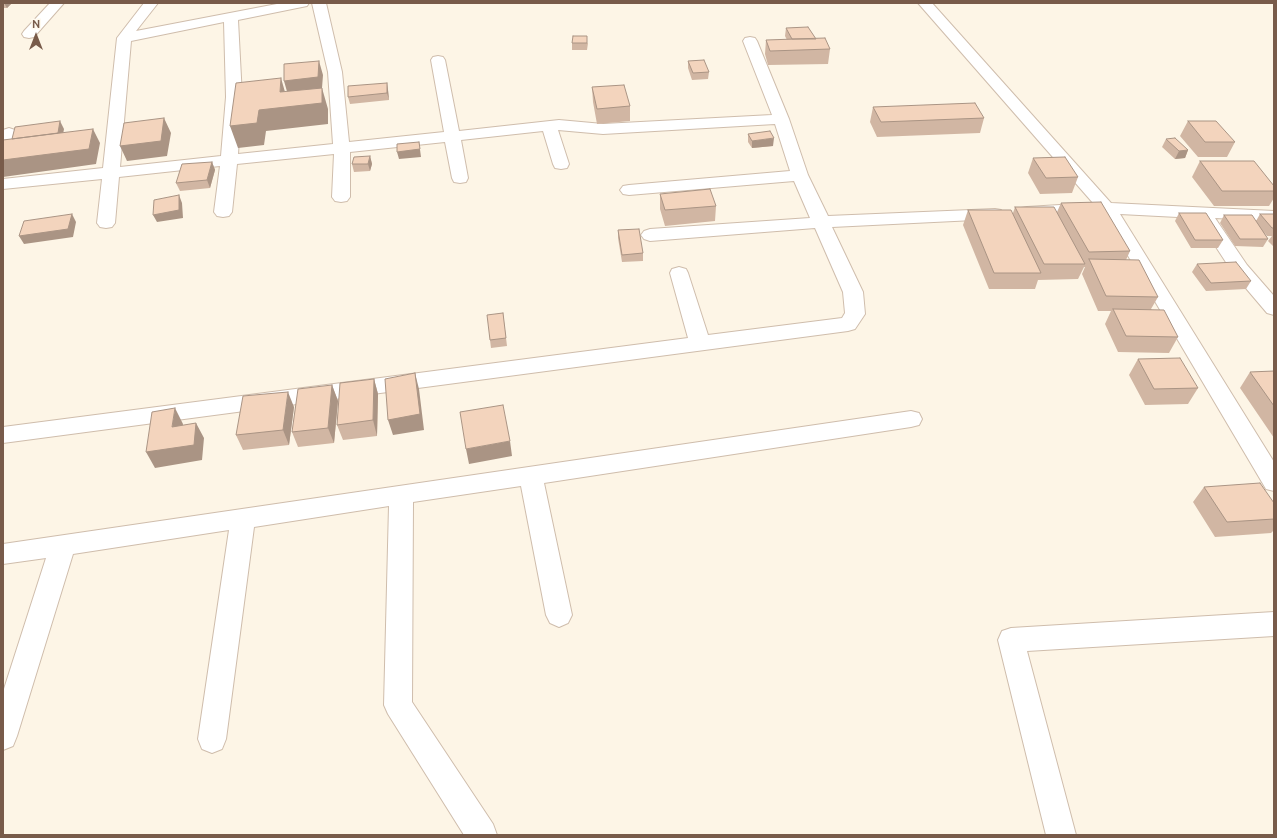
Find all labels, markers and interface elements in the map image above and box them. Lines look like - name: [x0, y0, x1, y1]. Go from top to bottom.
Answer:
- north arrow: [16, 16, 56, 56]
- text: N: [32, 18, 40, 30]

